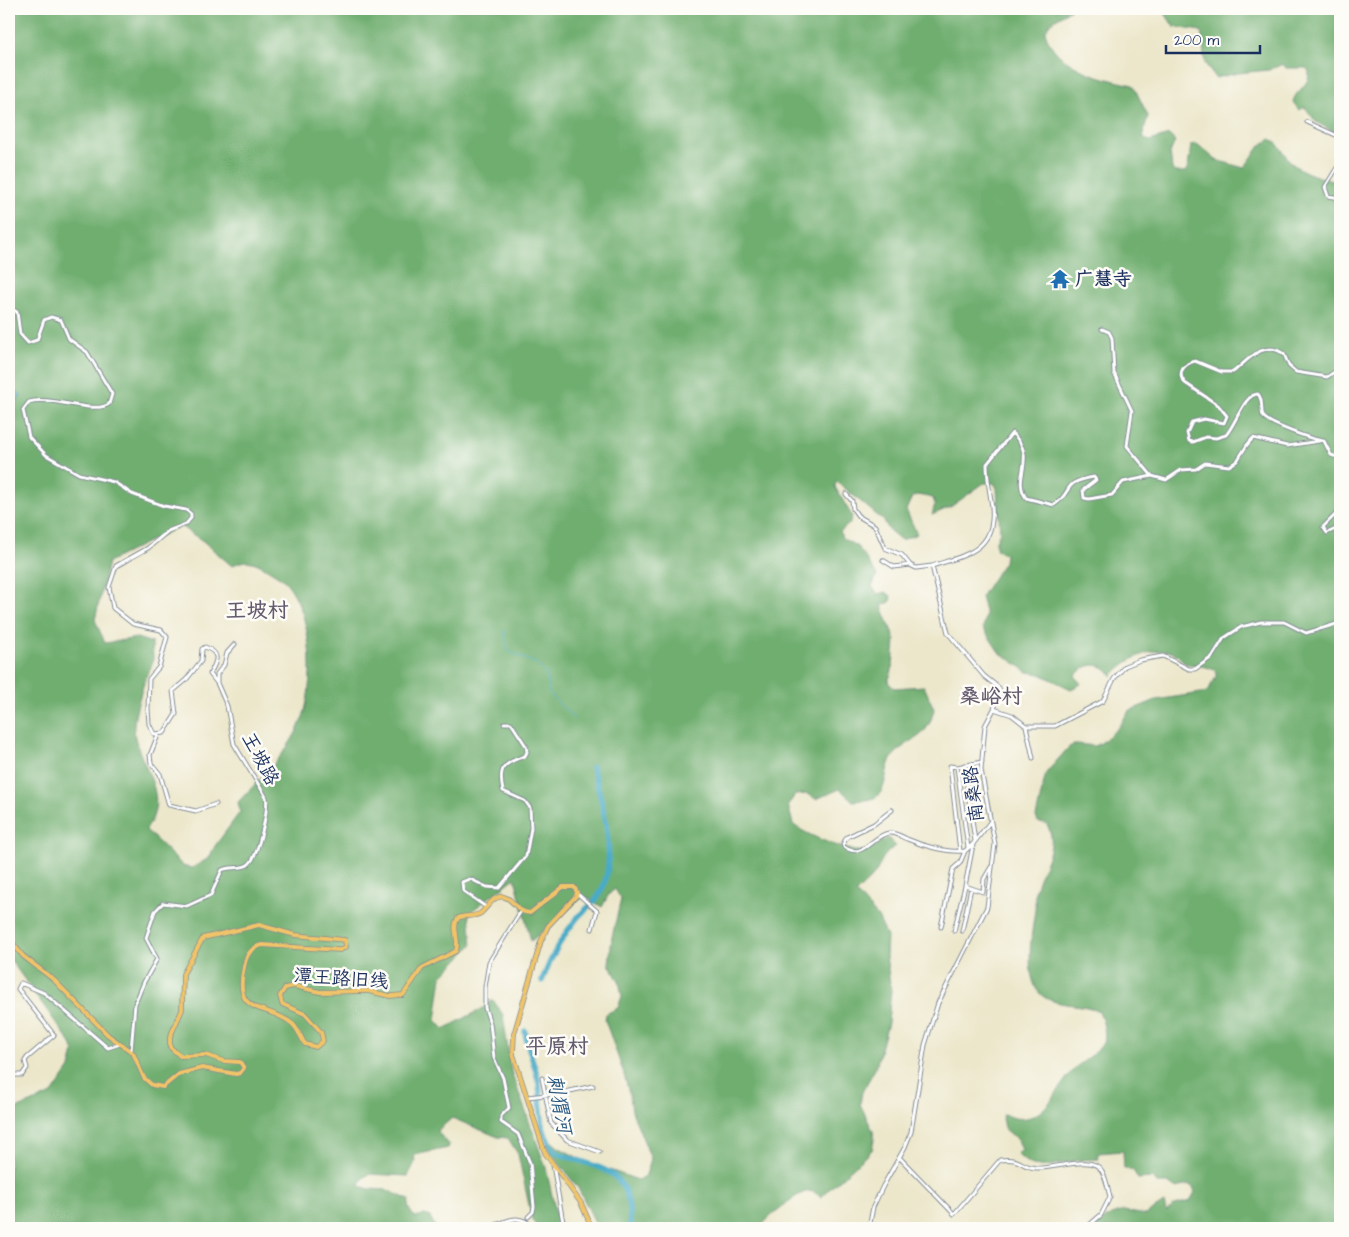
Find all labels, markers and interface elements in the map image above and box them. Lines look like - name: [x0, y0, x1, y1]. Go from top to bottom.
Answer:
- scale bar: [1166, 22, 1260, 54]
- text: 200 m: [1174, 30, 1220, 51]
- place label: 广慧寺: [1075, 266, 1132, 293]
- temple icon: 广慧寺: [1049, 268, 1071, 290]
- district label: 王坡村: [226, 596, 289, 625]
- district label: 桑峪村: [960, 682, 1023, 711]
- street label: 王坡路: [235, 727, 285, 791]
- street label: 南桑路: [957, 764, 991, 824]
- street label: 潭王路旧线: [293, 962, 389, 996]
- district label: 平原村: [526, 1032, 589, 1061]
- water label: 刺猬河: [540, 1072, 579, 1139]

